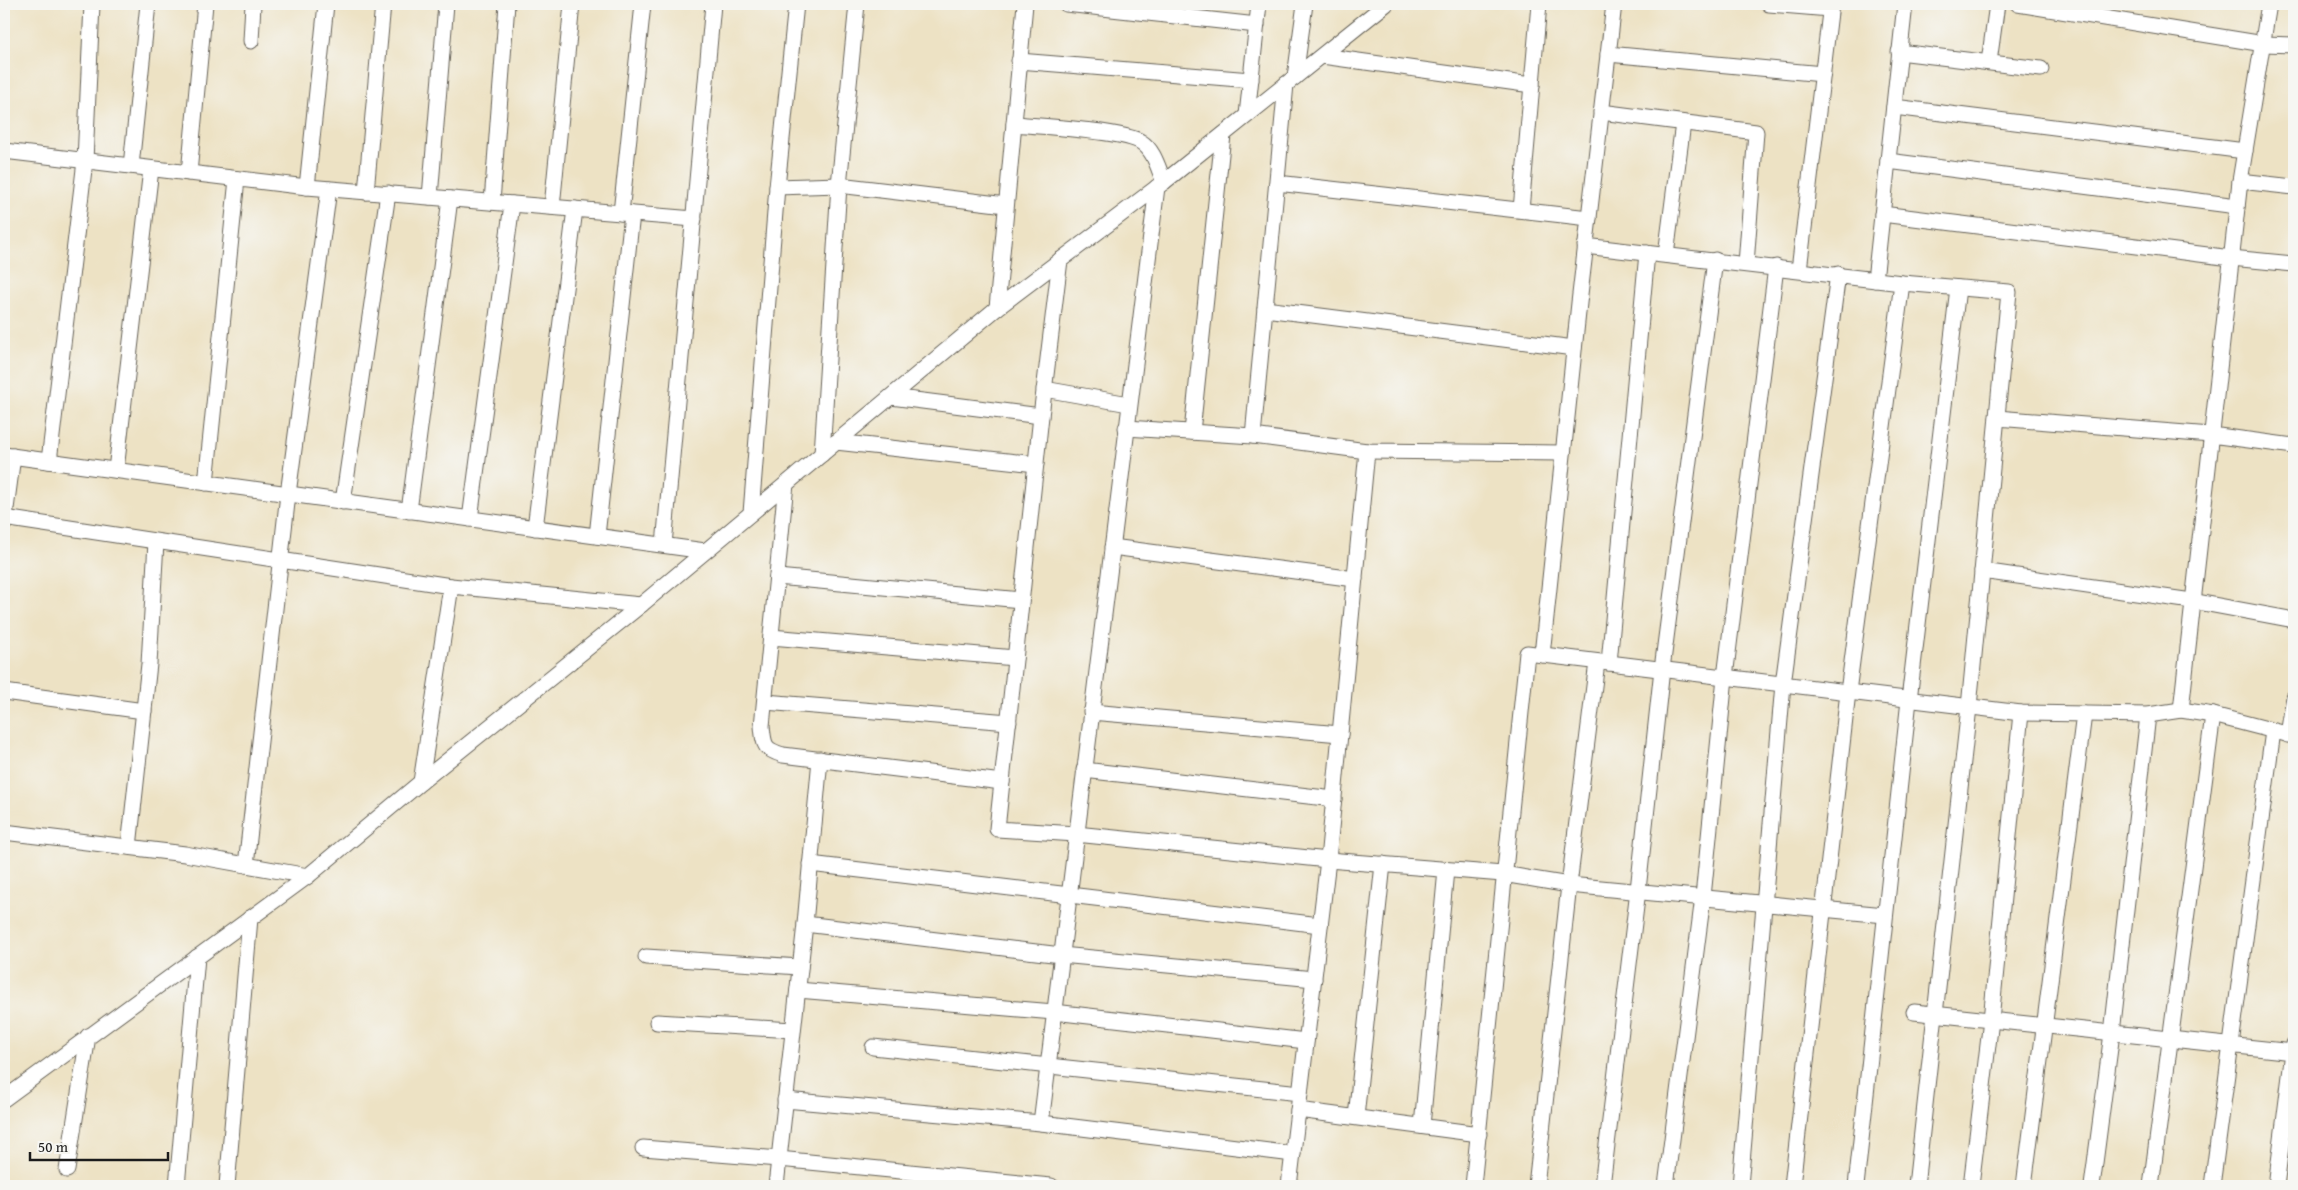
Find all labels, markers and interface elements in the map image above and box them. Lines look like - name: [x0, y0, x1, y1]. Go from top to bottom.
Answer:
- scale bar: [30, 1130, 168, 1162]
- text: 50 m: [38, 1136, 69, 1157]

